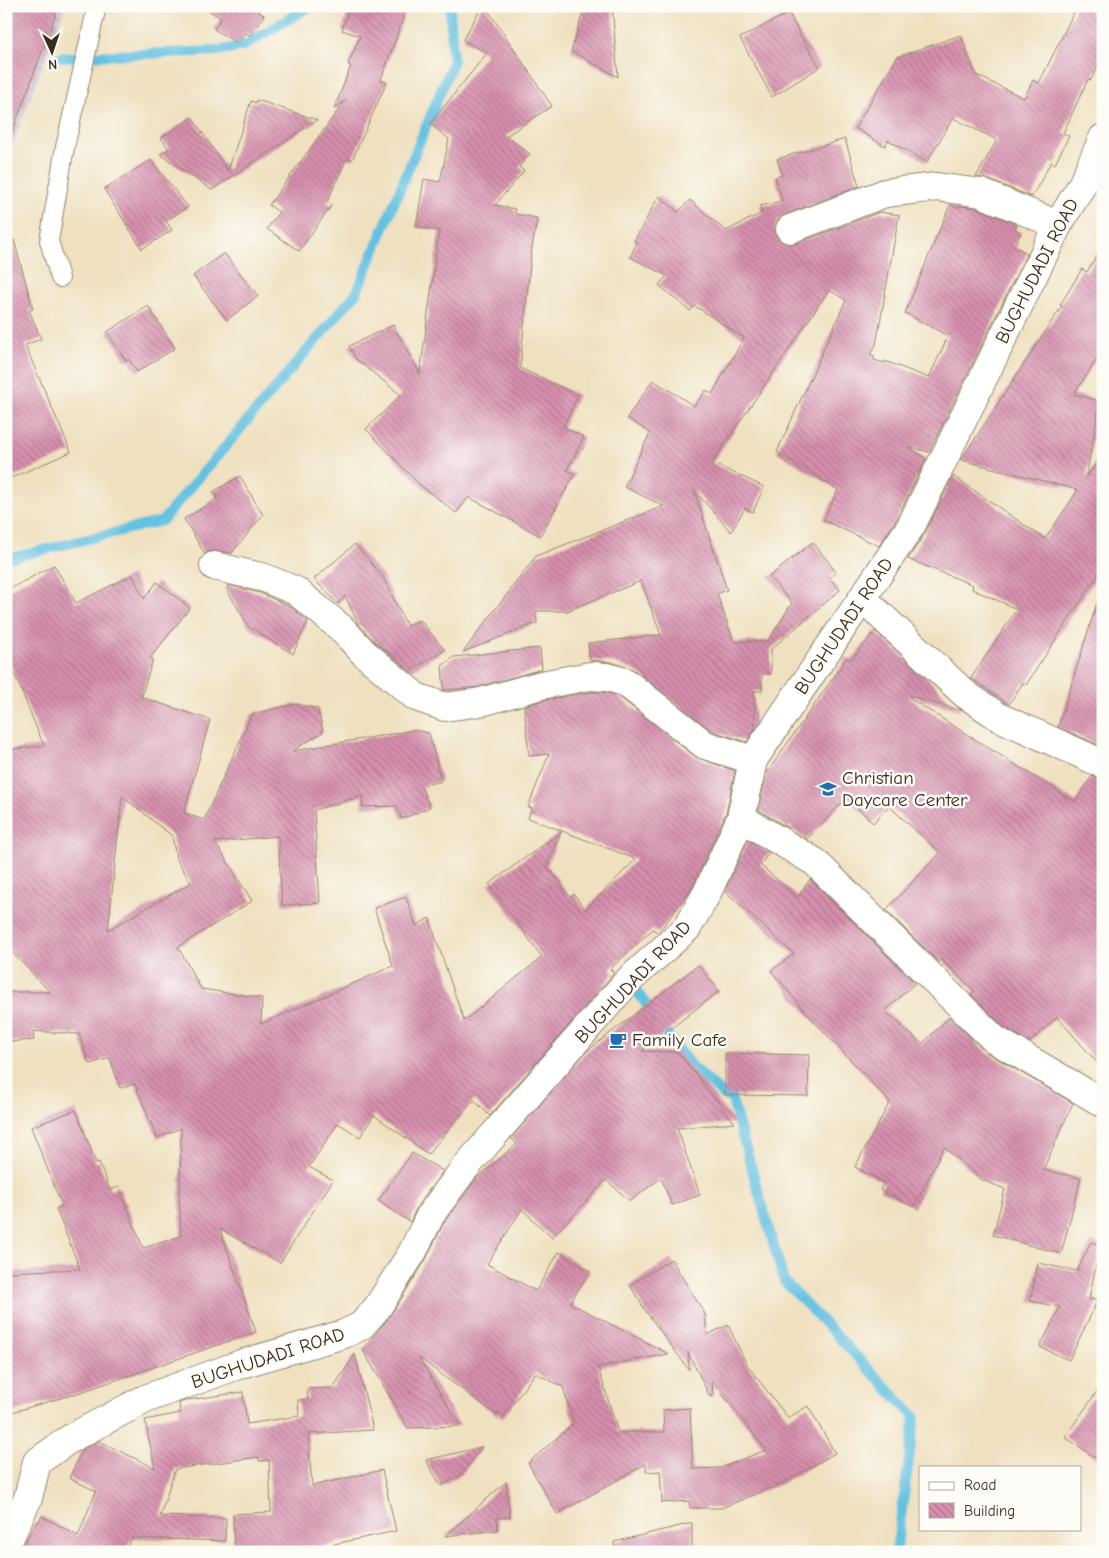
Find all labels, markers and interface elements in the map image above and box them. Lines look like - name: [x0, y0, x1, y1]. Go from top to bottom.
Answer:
- north arrow: [28, 28, 78, 78]
- text: N: [48, 56, 58, 73]
- street label: BUGHUDADI ROAD: [991, 195, 1083, 347]
- street label: BUGHUDADI ROAD: [790, 553, 898, 699]
- place label: Christian Daycare Center: [842, 767, 968, 811]
- school or university icon: Christian Daycare Center: [818, 779, 838, 799]
- street label: BUGHUDADI ROAD: [570, 916, 696, 1048]
- place label: Family Cafe: [632, 1029, 727, 1051]
- cafe icon: Family Cafe: [608, 1030, 628, 1050]
- street label: BUGHUDADI ROAD: [188, 1323, 348, 1393]
- legend: [919, 1466, 1082, 1530]
- text: Road: [964, 1476, 996, 1494]
- text: Building: [964, 1502, 1015, 1520]

